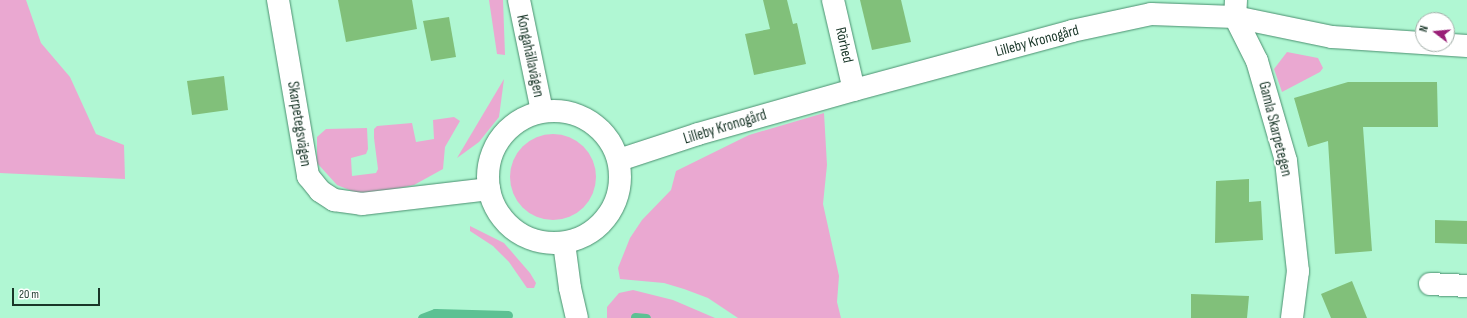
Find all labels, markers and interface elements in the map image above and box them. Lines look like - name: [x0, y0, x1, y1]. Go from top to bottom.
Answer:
- north arrow: [1415, 12, 1455, 52]
- street label: Kongahällavägen: [512, 13, 548, 99]
- street label: Lilleby Kronogård: [993, 21, 1081, 61]
- text: N: [1417, 24, 1431, 33]
- street label: Rörhed: [831, 25, 857, 65]
- street label: Skarpetegsvägen: [283, 80, 315, 168]
- street label: Gamla Skarpetegen: [1255, 80, 1295, 178]
- street label: Lilleby Kronogård: [681, 106, 769, 148]
- scale bar: [14, 280, 102, 306]
- text: 20 m: [19, 287, 39, 302]

